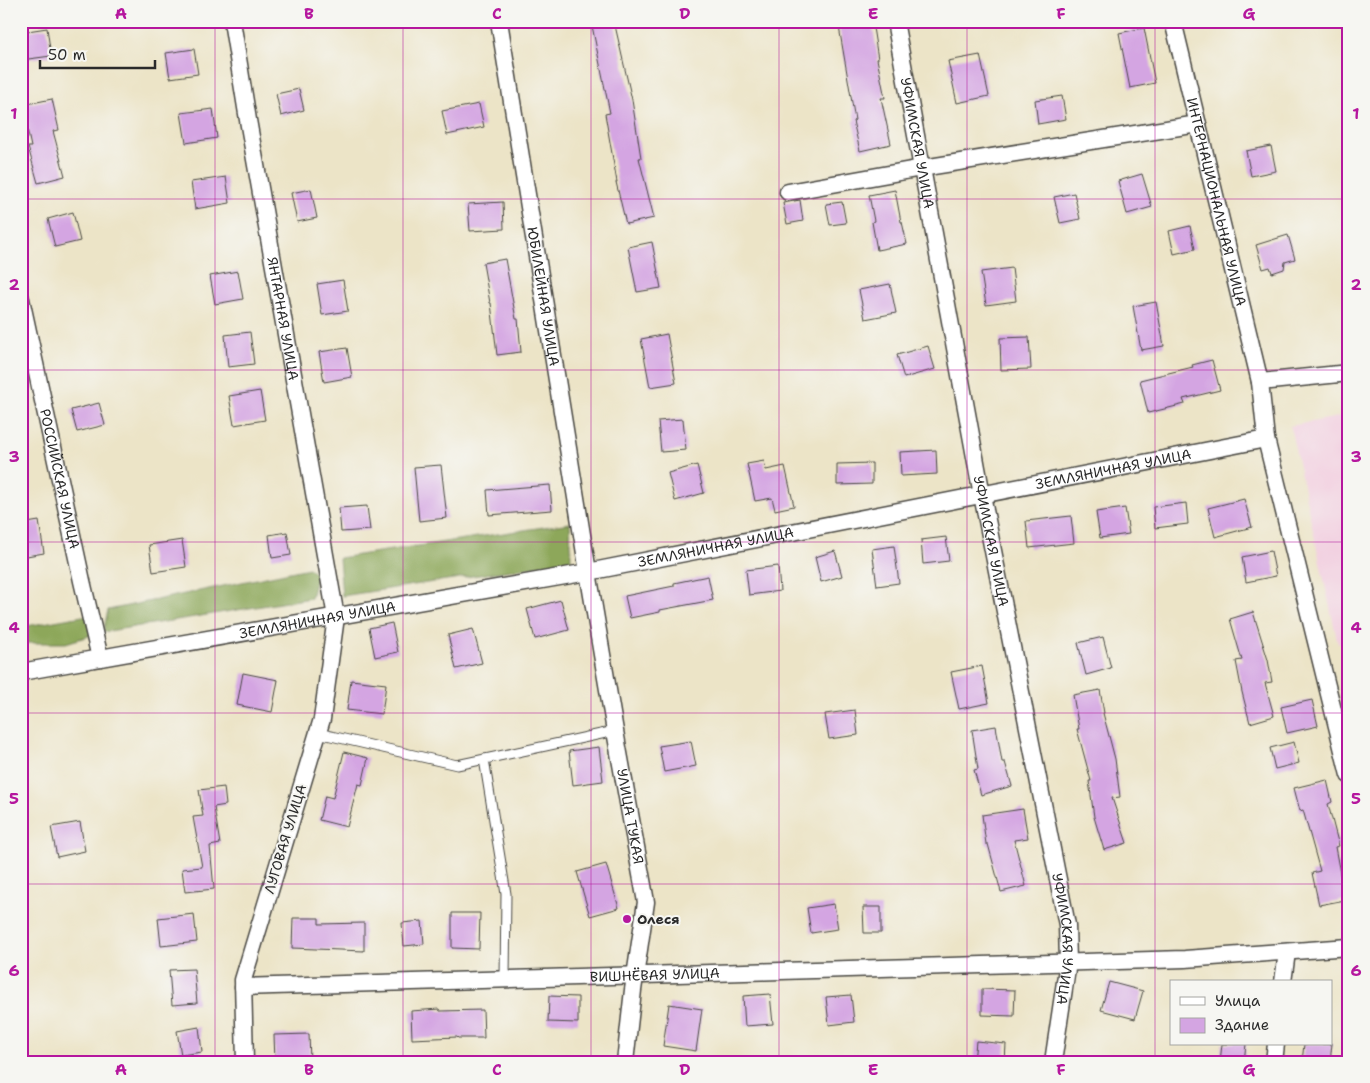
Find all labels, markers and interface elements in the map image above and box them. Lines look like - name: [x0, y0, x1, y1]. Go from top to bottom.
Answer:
- text: A: [115, 3, 127, 24]
- text: B: [304, 3, 314, 24]
- text: C: [492, 3, 502, 24]
- text: D: [679, 3, 691, 24]
- text: E: [868, 3, 878, 24]
- text: F: [1056, 3, 1066, 24]
- text: G: [1243, 3, 1256, 24]
- scale bar: [40, 38, 155, 70]
- text: 50 m: [48, 45, 86, 65]
- street label: УФИМСКАЯ УЛИЦА: [897, 76, 938, 210]
- street label: ИНТЕРНАЦИОНАЛЬНАЯ УЛИЦА: [1183, 96, 1250, 308]
- text: 1: [10, 103, 18, 124]
- text: 1: [1352, 103, 1360, 124]
- street label: ЮБИЛЕЙНАЯ УЛИЦА: [523, 225, 564, 367]
- street label: ЯНТАРНАЯ УЛИЦА: [263, 256, 303, 382]
- text: 2: [8, 274, 20, 295]
- text: 2: [1350, 274, 1362, 295]
- street label: РОССИЙСКАЯ УЛИЦА: [36, 407, 84, 551]
- street label: ЗЕМЛЯНИЧНАЯ УЛИЦА: [1034, 445, 1193, 493]
- text: 3: [8, 446, 20, 467]
- text: 3: [1350, 446, 1362, 467]
- street label: УФИМСКАЯ УЛИЦА: [970, 474, 1013, 608]
- street label: ЗЕМЛЯНИЧНАЯ УЛИЦА: [636, 523, 795, 571]
- street label: ЗЕМЛЯНИЧНАЯ УЛИЦА: [238, 597, 397, 642]
- text: 4: [8, 617, 20, 638]
- text: 4: [1350, 617, 1362, 638]
- street label: УЛИЦА ТУКАЯ: [613, 767, 648, 865]
- street label: ЛУГОВАЯ УЛИЦА: [260, 782, 310, 896]
- text: 5: [9, 788, 19, 809]
- text: 5: [1351, 788, 1361, 809]
- street label: УФИМСКАЯ УЛИЦА: [1048, 872, 1077, 1006]
- place label: Олеся: [637, 910, 679, 928]
- marker: Олеся: [621, 913, 633, 925]
- text: 6: [8, 960, 20, 981]
- text: 6: [1350, 960, 1362, 981]
- street label: ВИШНЁВАЯ УЛИЦА: [590, 964, 720, 986]
- legend: [1170, 980, 1332, 1046]
- text: Улица: [1215, 991, 1261, 1011]
- text: Здание: [1215, 1015, 1269, 1035]
- text: A: [115, 1059, 127, 1080]
- text: B: [304, 1059, 314, 1080]
- text: C: [492, 1059, 502, 1080]
- text: D: [679, 1059, 691, 1080]
- text: E: [868, 1059, 878, 1080]
- text: F: [1056, 1059, 1066, 1080]
- text: G: [1243, 1059, 1256, 1080]

